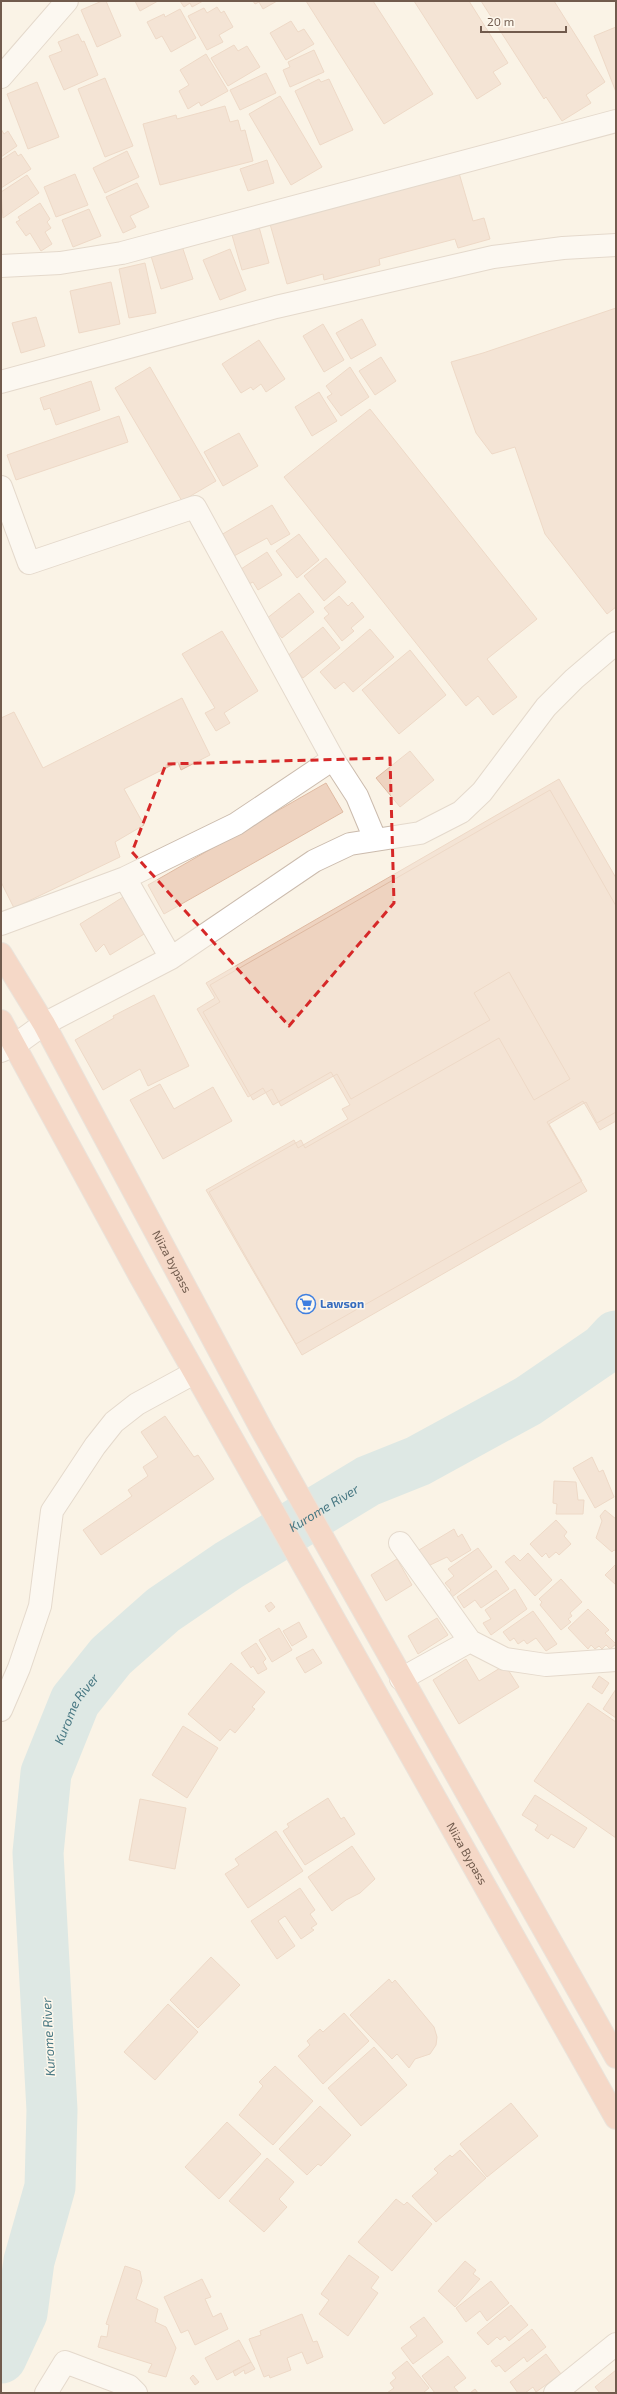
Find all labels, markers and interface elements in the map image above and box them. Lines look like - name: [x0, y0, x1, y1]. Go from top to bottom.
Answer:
- scale bar: [481, 8, 566, 34]
- text: 20 m: [487, 14, 514, 28]
- street label: Niiza bypass: [150, 1228, 195, 1295]
- supermarket icon: Lawson: [295, 1293, 317, 1315]
- place label: Lawson: [320, 1296, 364, 1310]
- water label: Kurome River: [286, 1480, 362, 1535]
- water label: Kurome River: [50, 1670, 102, 1747]
- street label: Niiza Bypass: [444, 1819, 491, 1887]
- water label: Kurome River: [38, 1996, 58, 2077]

